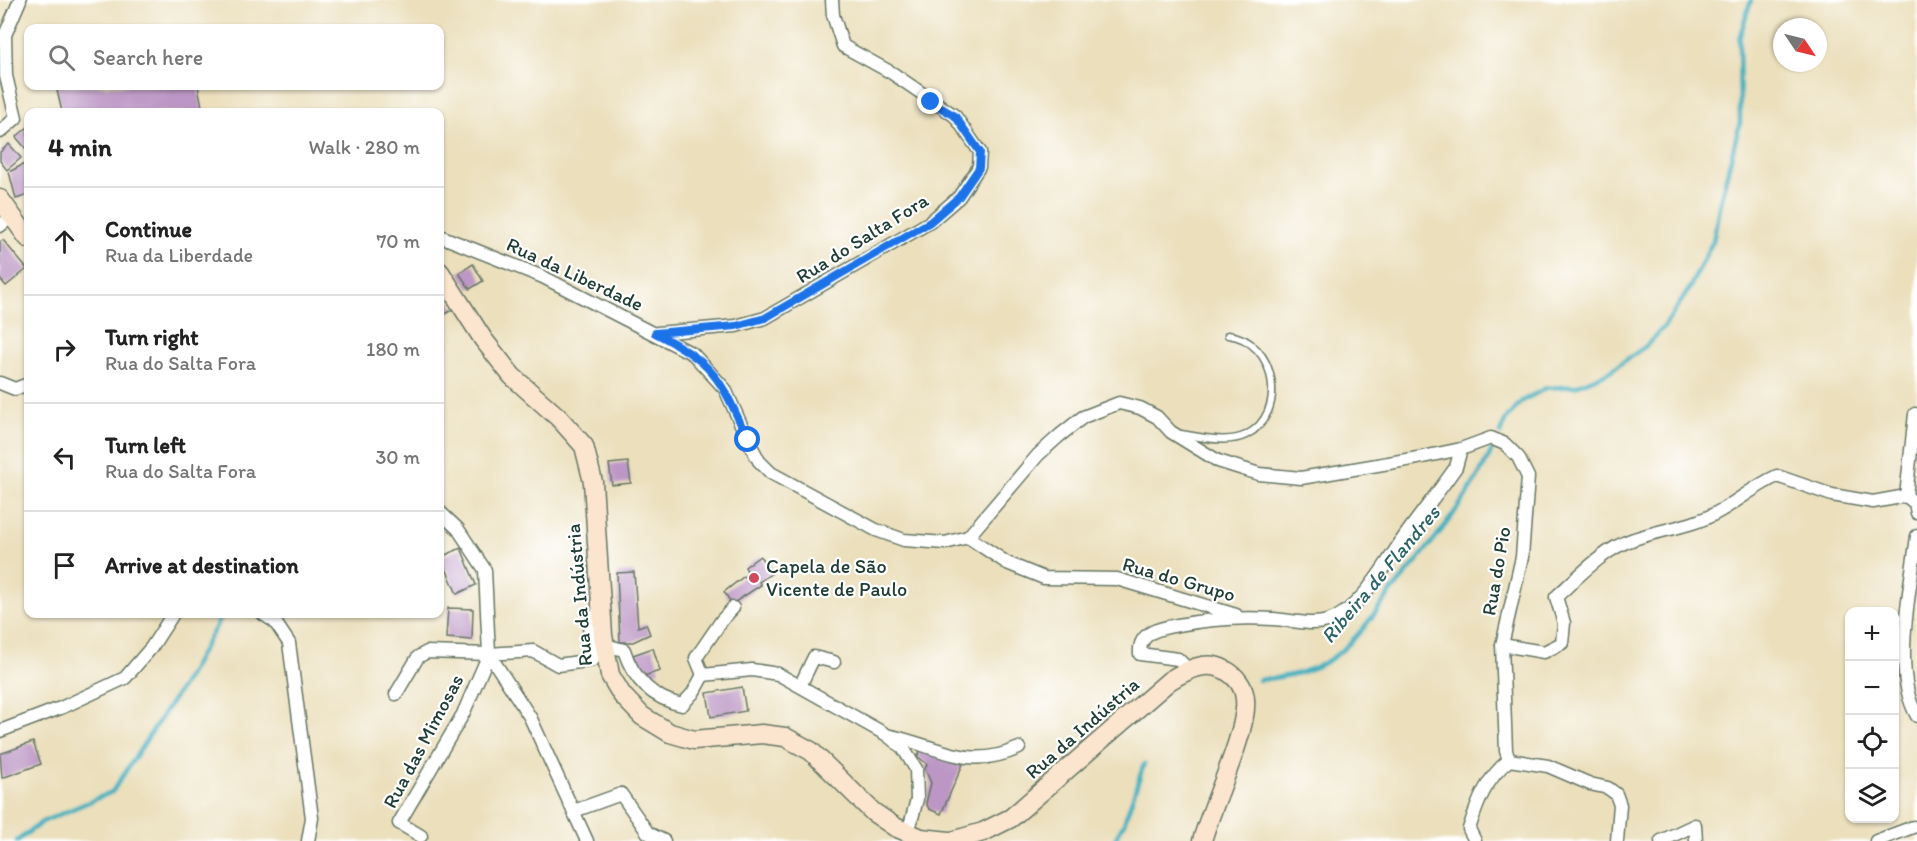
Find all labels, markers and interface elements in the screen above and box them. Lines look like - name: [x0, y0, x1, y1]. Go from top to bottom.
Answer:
- north arrow: [1773, 18, 1827, 72]
- search box: [24, 24, 444, 90]
- icon: search: [45, 41, 78, 74]
- text: Search here: [93, 44, 203, 71]
- route end: [917, 88, 943, 114]
- text: 4 min: [48, 131, 112, 163]
- text: Walk · 280 m: [308, 135, 420, 159]
- street label: Rua do Salta Fora: [792, 187, 933, 288]
- text: Continue: [105, 216, 192, 243]
- icon: ahead: [48, 225, 81, 258]
- text: 70 m: [376, 229, 420, 253]
- street label: Rua da Liberdade: [503, 232, 647, 316]
- text: Rua da Liberdade: [105, 243, 253, 267]
- text: Turn right: [105, 324, 199, 351]
- icon: right: [48, 333, 81, 366]
- text: 180 m: [366, 337, 420, 361]
- text: Rua do Salta Fora: [105, 351, 256, 375]
- route start: [734, 426, 760, 452]
- text: Turn left: [105, 432, 186, 459]
- icon: left: [48, 441, 81, 474]
- text: 30 m: [375, 445, 420, 469]
- text: Rua do Salta Fora: [105, 459, 256, 483]
- water label: Ribeira de Flandres: [1315, 499, 1446, 648]
- street label: Rua da Indústria: [561, 523, 597, 667]
- street label: Rua do Pio: [1476, 525, 1516, 617]
- icon: arrive: [48, 549, 81, 582]
- street label: Rua do Grupo: [1120, 551, 1238, 607]
- text: Arrive at destination: [105, 552, 299, 579]
- place label: Capela de São Vicente de Paulo: [766, 554, 907, 601]
- marker: Capela de São Vicente de Paulo: [747, 571, 761, 585]
- map controls: [1845, 607, 1899, 823]
- button: +: [1845, 607, 1899, 661]
- button: −: [1845, 661, 1899, 715]
- street label: Rua das Mimosas: [378, 670, 468, 812]
- street label: Rua da Indústria: [1020, 672, 1144, 784]
- button: locate: [1845, 715, 1899, 769]
- button: layers: [1845, 769, 1899, 823]

